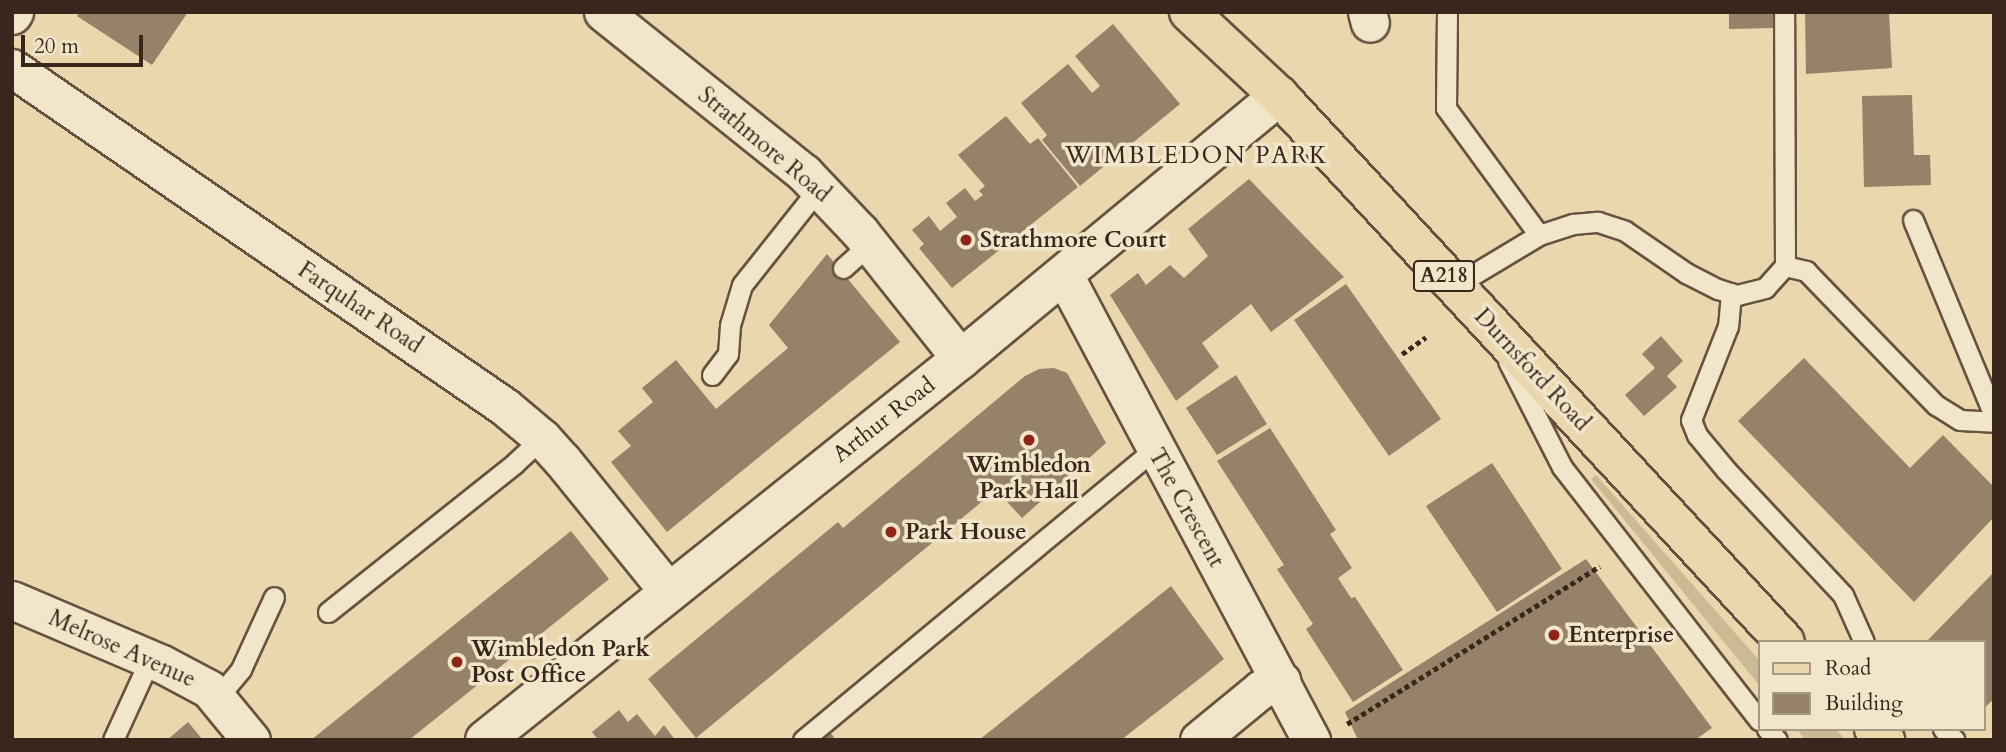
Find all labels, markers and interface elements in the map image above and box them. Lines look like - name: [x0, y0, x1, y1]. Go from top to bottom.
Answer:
- scale bar: [24, 21, 147, 65]
- text: 20 m: [34, 32, 79, 61]
- street label: Strathmore Road: [692, 82, 836, 208]
- district label: WIMBLEDON PARK: [1067, 142, 1327, 170]
- place label: Strathmore Court: [980, 226, 1166, 254]
- marker: Strathmore Court: [958, 232, 974, 248]
- street label: Farquhar Road: [293, 256, 427, 360]
- road number: A218: [1412, 258, 1476, 294]
- street label: Durnsford Road: [1468, 303, 1596, 437]
- street label: Arthur Road: [827, 371, 941, 469]
- marker: Wimbledon Park Hall: [1021, 432, 1037, 448]
- street label: The Crescent: [1142, 444, 1230, 572]
- place label: Wimbledon Park Hall: [967, 451, 1091, 505]
- place label: Park House: [905, 518, 1027, 546]
- marker: Park House: [883, 524, 899, 540]
- street label: Melrose Avenue: [44, 604, 200, 694]
- place label: Enterprise: [1568, 621, 1674, 649]
- marker: Enterprise: [1546, 627, 1562, 643]
- place label: Wimbledon Park Post Office: [471, 635, 650, 689]
- legend: [1758, 640, 1985, 731]
- marker: Wimbledon Park Post Office: [449, 654, 465, 670]
- text: Road: [1825, 654, 1871, 683]
- text: Building: [1825, 689, 1903, 718]

